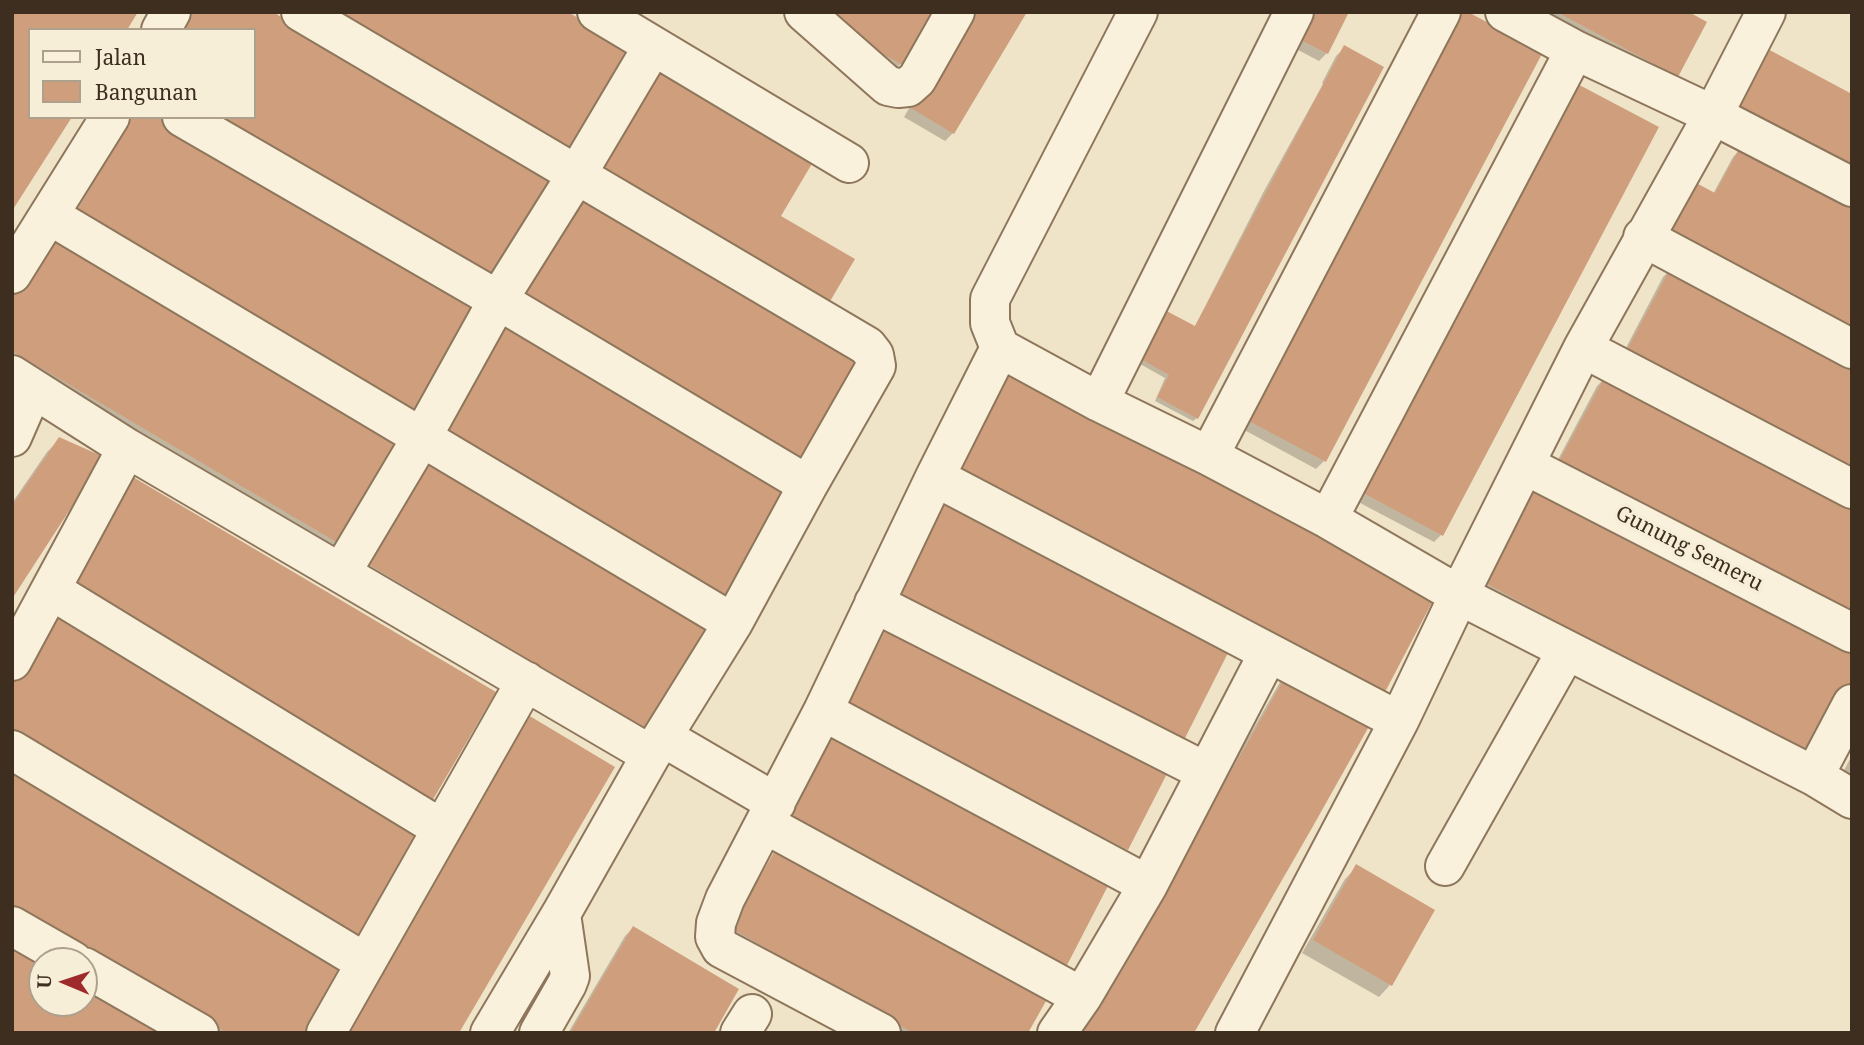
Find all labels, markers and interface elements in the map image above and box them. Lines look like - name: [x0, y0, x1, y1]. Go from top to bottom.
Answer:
- legend: [28, 28, 256, 119]
- text: Jalan: [95, 43, 146, 71]
- text: Bangunan: [95, 78, 198, 106]
- street label: Gunung Semeru: [1611, 501, 1767, 597]
- north arrow: [28, 947, 98, 1017]
- text: U: [31, 974, 57, 989]

